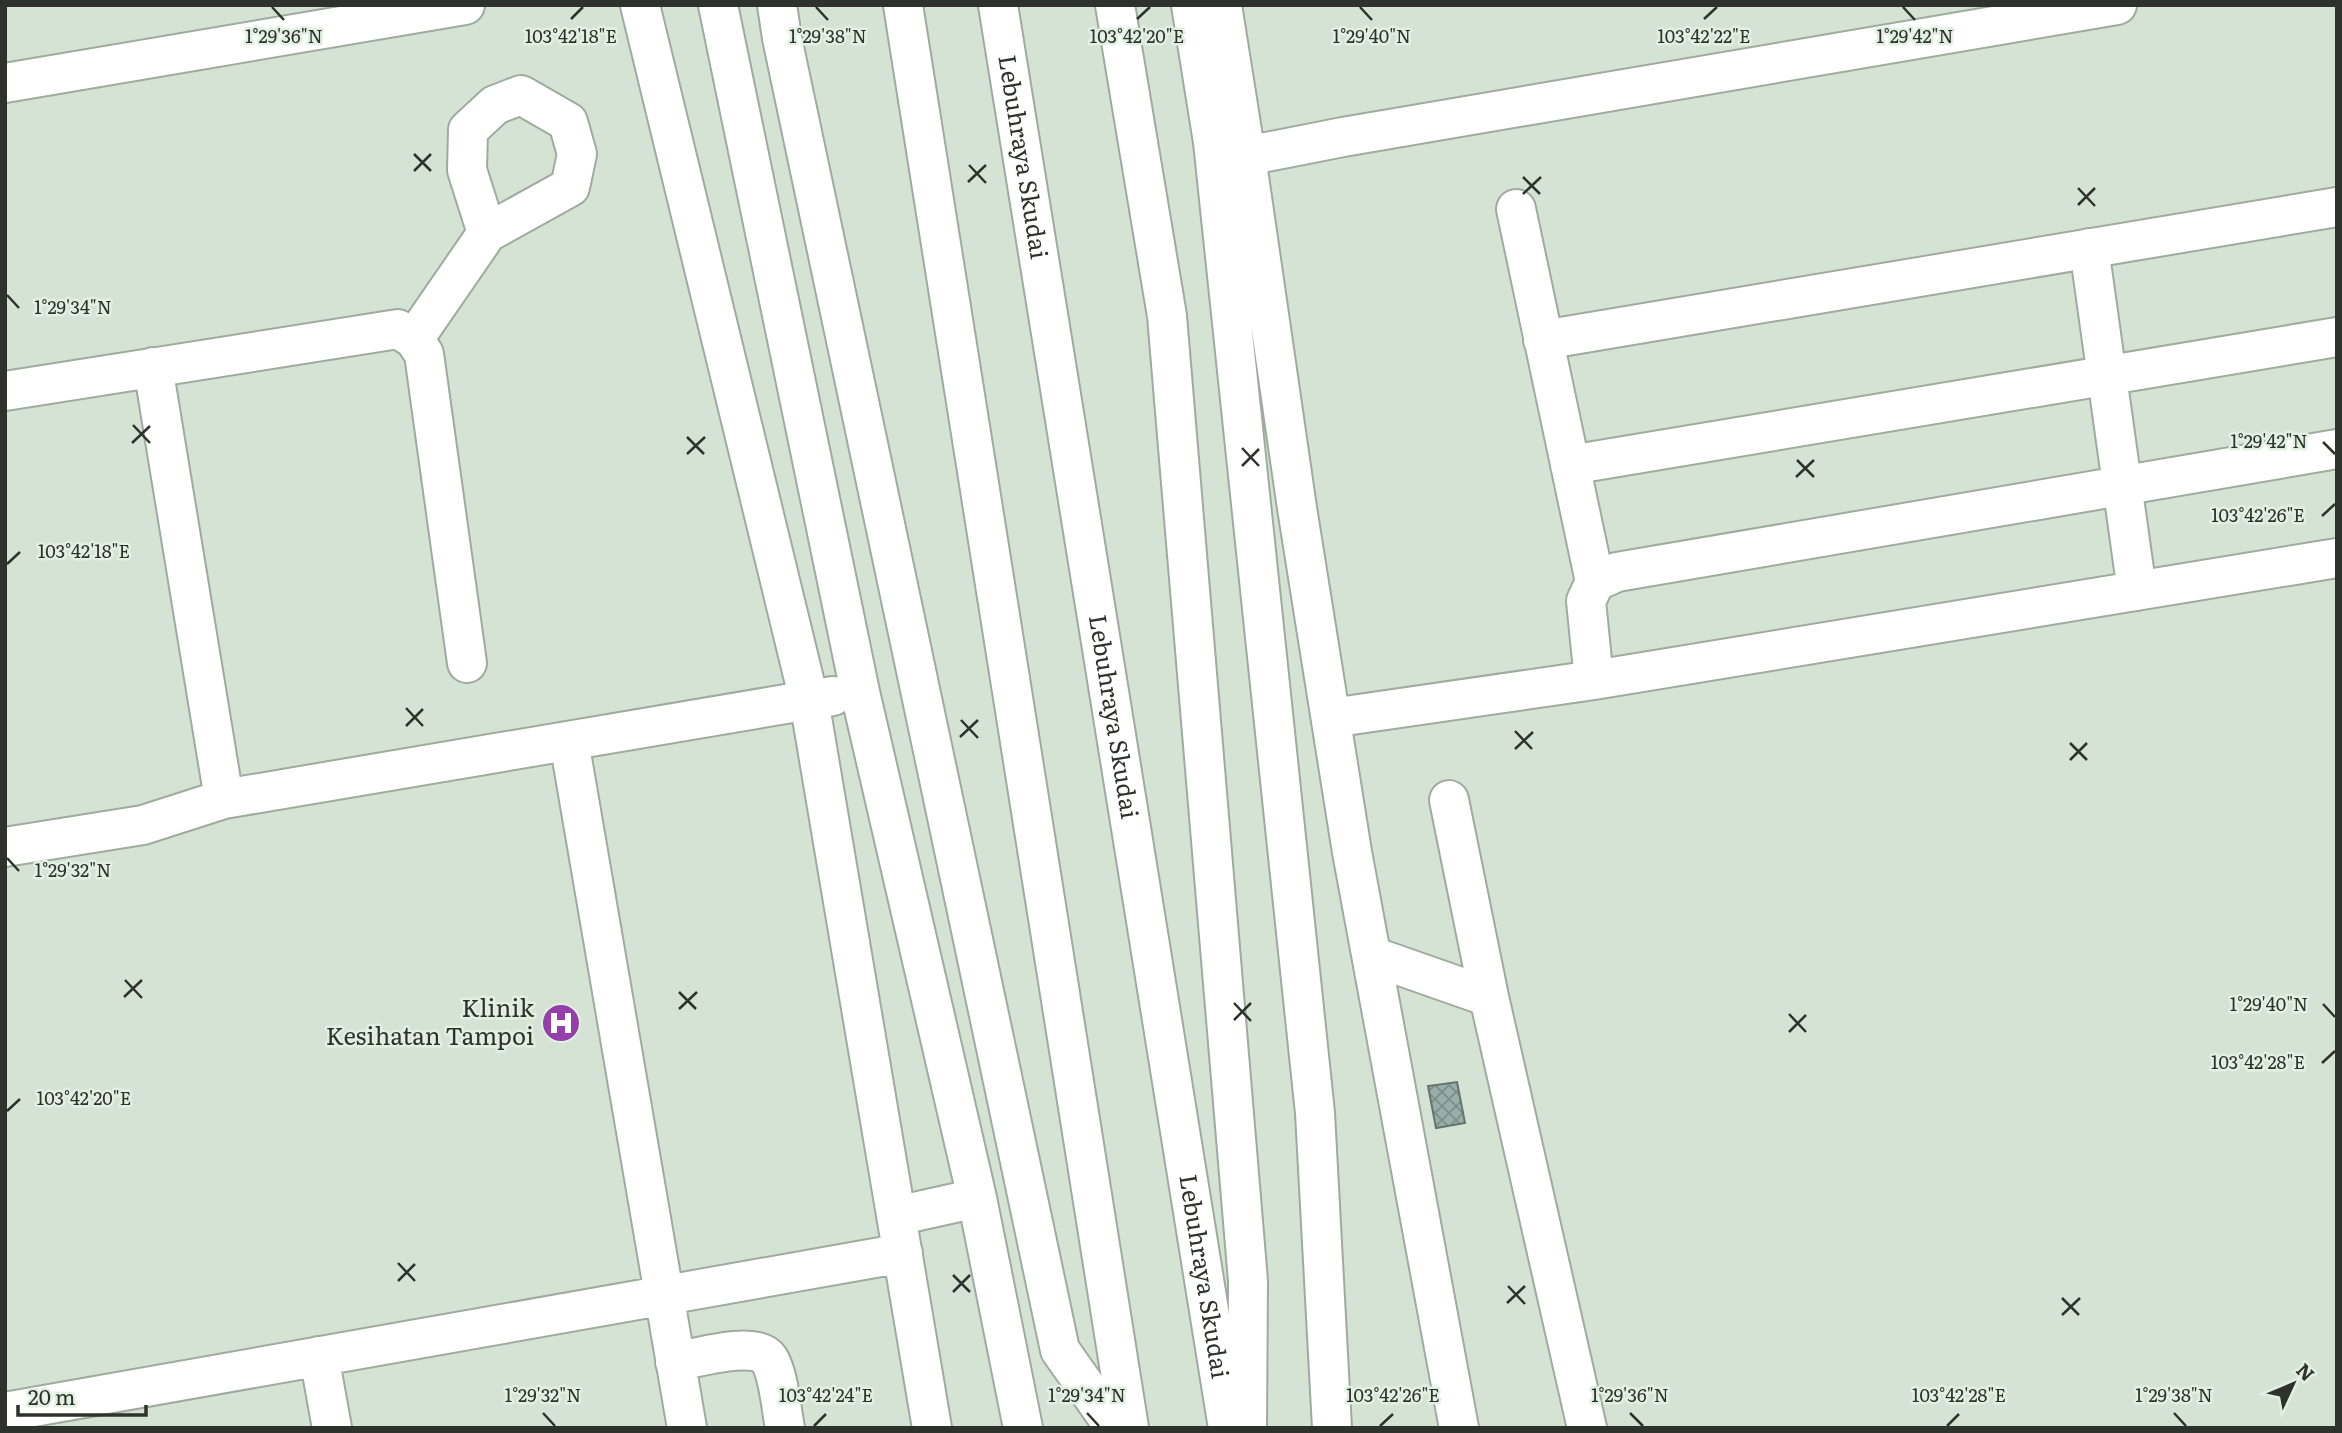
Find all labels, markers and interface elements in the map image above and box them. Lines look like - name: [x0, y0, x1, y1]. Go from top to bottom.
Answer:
- text: 1°29'36"N: [245, 22, 323, 49]
- text: 103°42'18"E: [525, 22, 617, 49]
- text: 1°29'38"N: [789, 22, 867, 49]
- text: 103°42'20"E: [1090, 22, 1184, 49]
- text: 1°29'40"N: [1333, 22, 1411, 49]
- text: 103°42'22"E: [1657, 22, 1751, 49]
- text: 1°29'42"N: [1876, 22, 1954, 49]
- street label: Lebuhraya Skudai: [991, 52, 1059, 261]
- text: 1°29'34"N: [34, 293, 112, 320]
- text: 1°29'42"N: [2230, 427, 2308, 454]
- text: 103°42'26"E: [2211, 501, 2305, 528]
- text: 103°42'18"E: [38, 537, 130, 564]
- street label: Lebuhraya Skudai: [1082, 612, 1149, 821]
- text: 1°29'32"N: [35, 856, 111, 883]
- place label: Klinik Kesihatan Tampoi: [326, 989, 534, 1052]
- text: 1°29'40"N: [2230, 990, 2308, 1017]
- hospital icon: Klinik Kesihatan Tampoi: [540, 1002, 582, 1044]
- text: 103°42'28"E: [2211, 1048, 2305, 1075]
- text: 103°42'20"E: [37, 1084, 131, 1111]
- street label: Lebuhraya Skudai: [1172, 1172, 1240, 1381]
- north arrow: [2258, 1349, 2328, 1419]
- text: N: [2290, 1356, 2322, 1387]
- scale bar: [18, 1374, 145, 1418]
- text: 20 m: [28, 1380, 75, 1411]
- text: 1°29'32"N: [505, 1381, 581, 1408]
- text: 103°42'24"E: [779, 1381, 873, 1408]
- text: 1°29'34"N: [1048, 1381, 1126, 1408]
- text: 103°42'26"E: [1346, 1381, 1440, 1408]
- text: 1°29'36"N: [1591, 1381, 1669, 1408]
- text: 103°42'28"E: [1912, 1381, 2006, 1408]
- text: 1°29'38"N: [2135, 1381, 2213, 1408]

